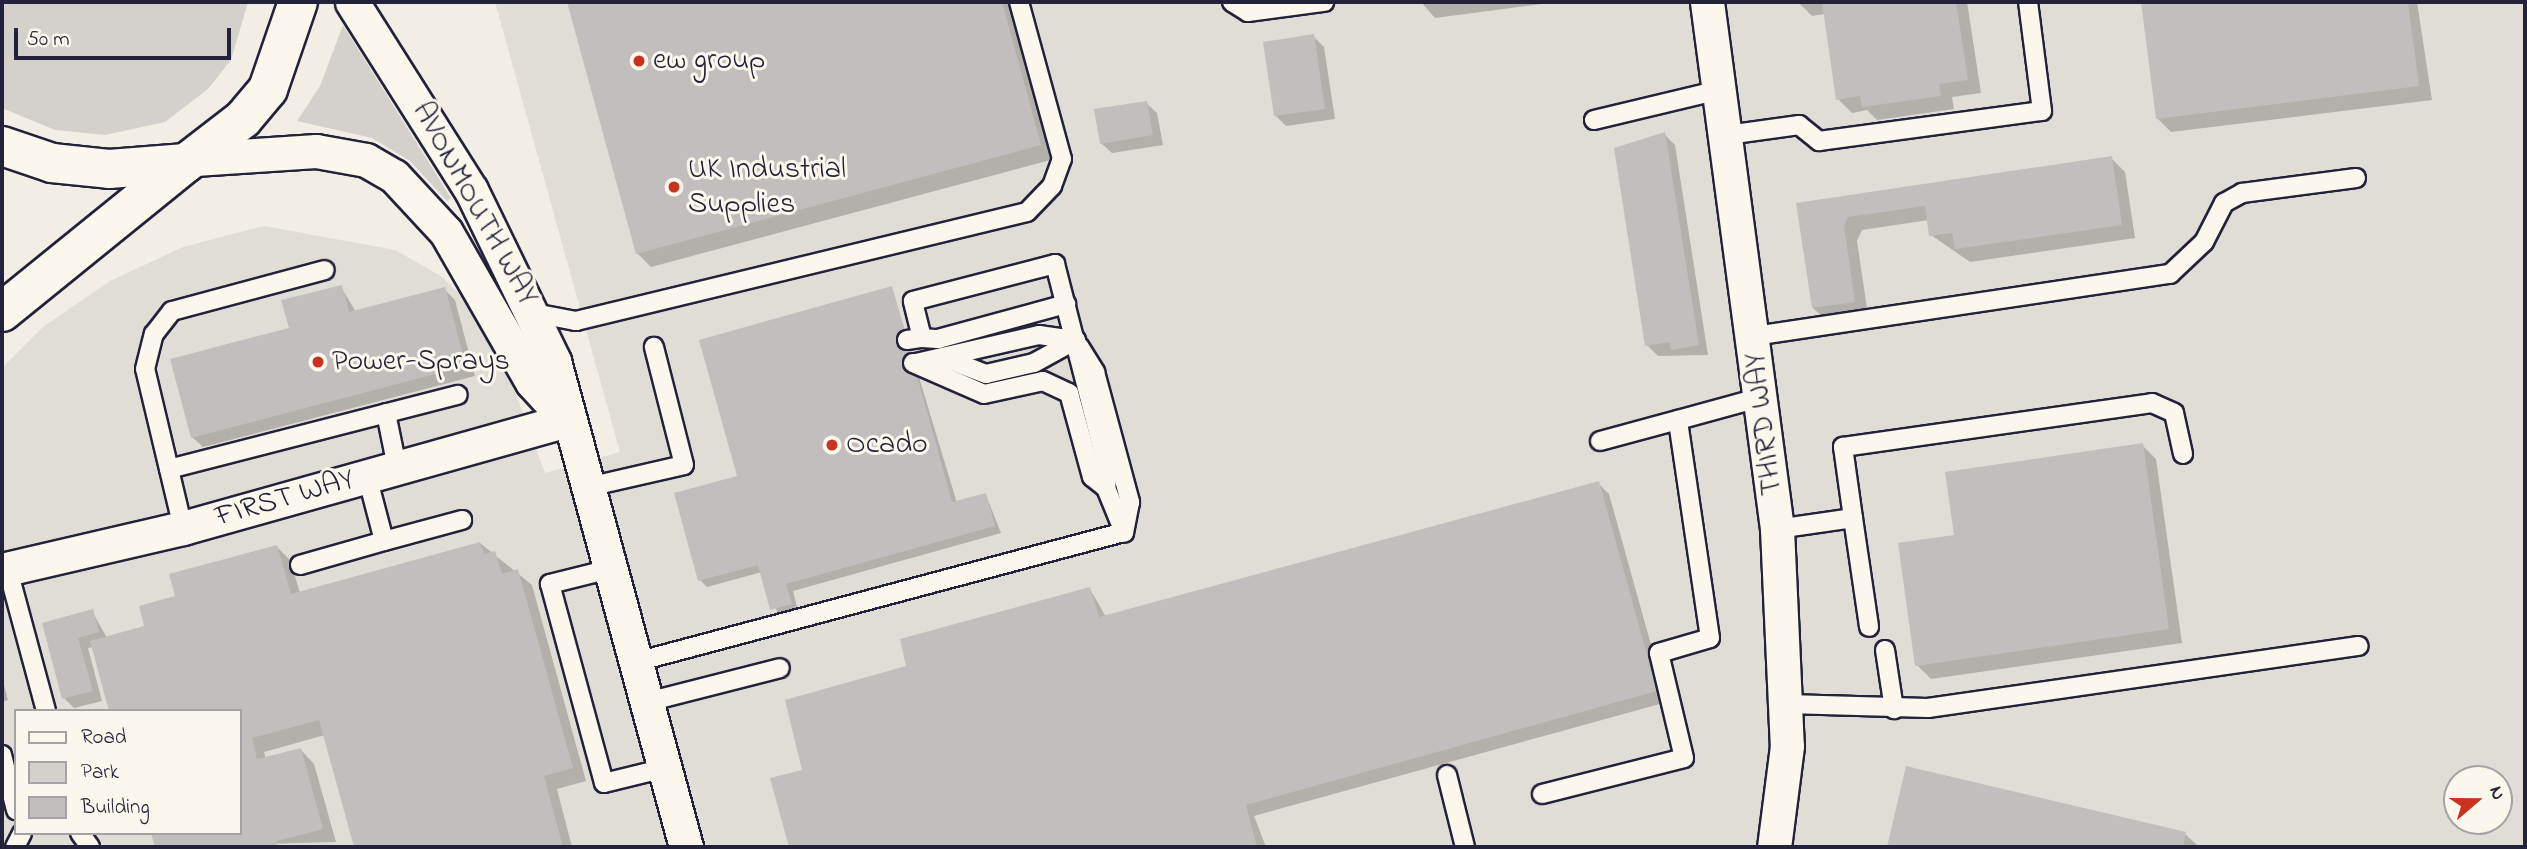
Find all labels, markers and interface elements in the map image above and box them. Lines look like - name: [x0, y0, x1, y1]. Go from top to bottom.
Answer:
- scale bar: [18, 14, 234, 58]
- text: 50 m: [27, 25, 70, 55]
- place label: ew group: [653, 43, 765, 79]
- marker: ew group: [631, 53, 647, 69]
- street label: AVONMOUTH WAY: [403, 96, 545, 312]
- place label: UK Industrial Supplies: [688, 152, 846, 222]
- marker: UK Industrial Supplies: [666, 179, 682, 195]
- place label: Power-Sprays: [332, 344, 510, 380]
- street label: THIRD WAY: [1738, 351, 1792, 497]
- marker: Power-Sprays: [310, 354, 326, 370]
- place label: Ocado: [846, 427, 928, 463]
- marker: Ocado: [824, 437, 840, 453]
- street label: FIRST WAY: [212, 462, 358, 536]
- legend: [14, 709, 242, 835]
- text: Road: [81, 723, 127, 753]
- text: Park: [81, 758, 119, 788]
- north arrow: [2443, 765, 2513, 835]
- text: N: [2481, 783, 2511, 804]
- text: Building: [81, 793, 150, 823]

